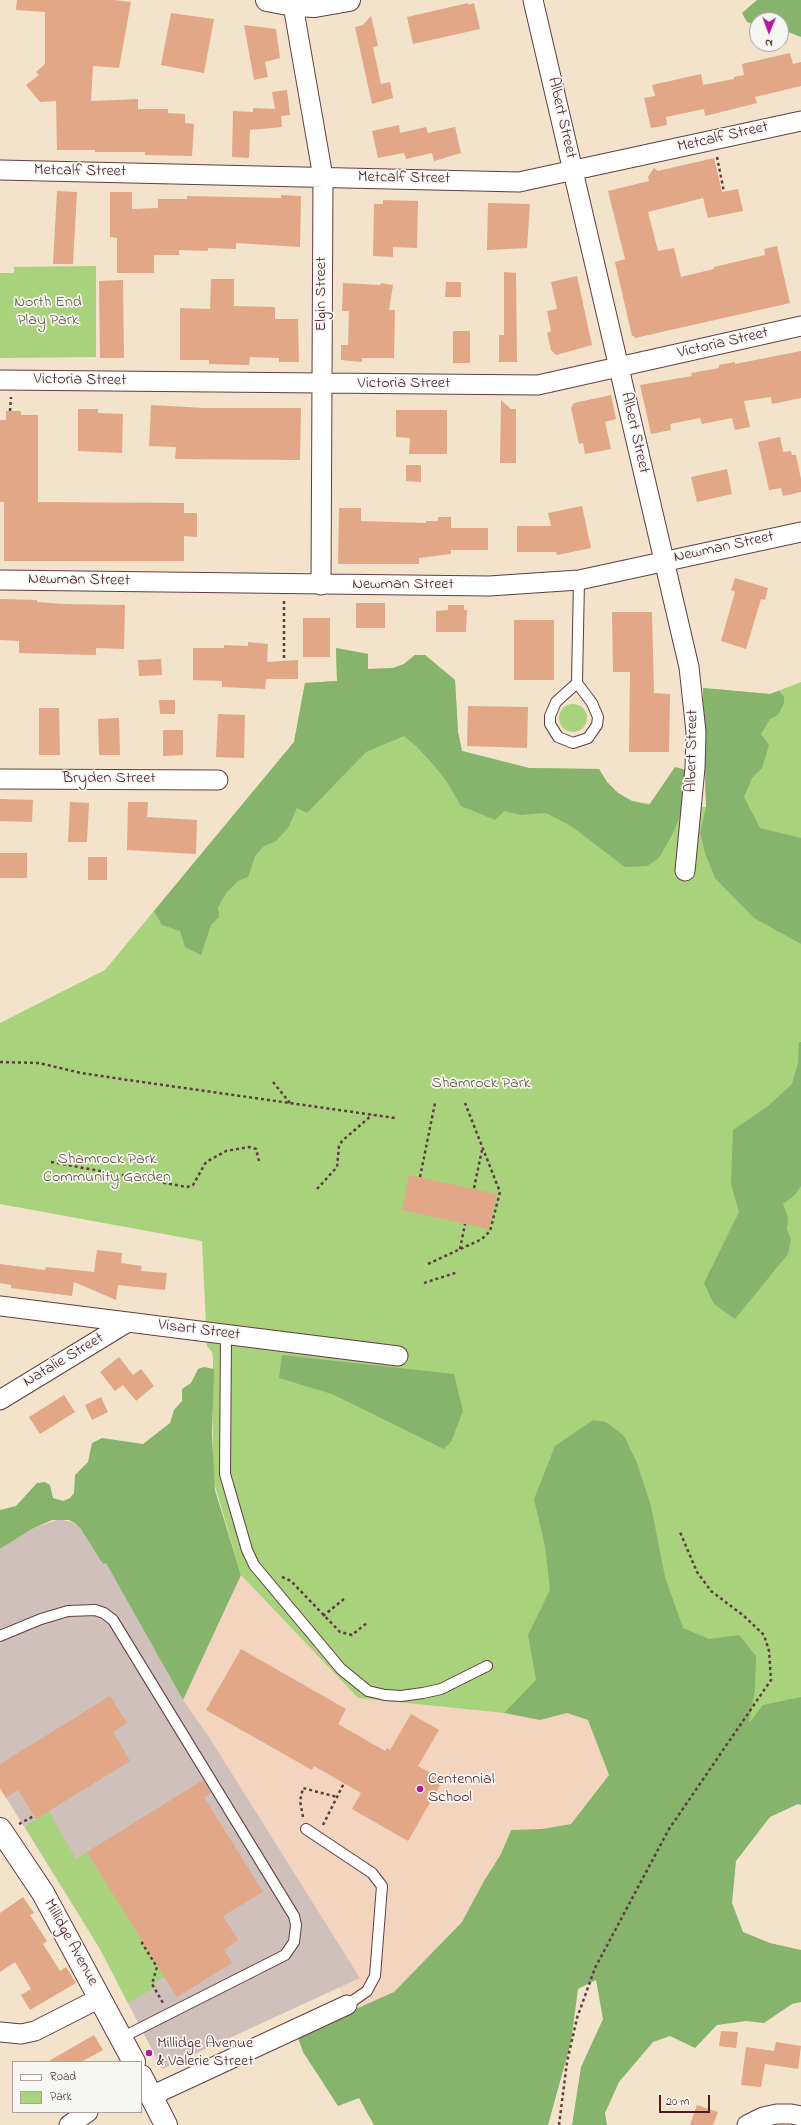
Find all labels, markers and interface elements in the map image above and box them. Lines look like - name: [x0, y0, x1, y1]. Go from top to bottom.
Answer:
- north arrow: [749, 12, 789, 52]
- text: N: [765, 35, 773, 51]
- street label: Albert Street: [542, 75, 580, 161]
- street label: Metcalf Street: [676, 118, 770, 158]
- street label: Metcalf Street: [34, 162, 126, 182]
- street label: Metcalf Street: [358, 169, 450, 189]
- street label: Elgin Street: [312, 257, 332, 331]
- park label: North End Play Park: [14, 293, 82, 331]
- street label: Victoria Street: [676, 324, 770, 364]
- street label: Victoria Street: [33, 371, 127, 391]
- street label: Victoria Street: [358, 374, 450, 394]
- street label: Albert Street: [615, 390, 653, 476]
- street label: Newman Street: [672, 528, 776, 568]
- street label: Newman Street: [28, 571, 130, 591]
- street label: Newman Street: [352, 575, 454, 595]
- street label: Albert Street: [683, 709, 703, 793]
- street label: Bryden Street: [62, 769, 156, 789]
- park label: Shamrock Park: [431, 1074, 531, 1094]
- park label: Shamrock Park Community Garden: [43, 1150, 171, 1188]
- street label: Visart Street: [157, 1316, 241, 1346]
- street label: Natalie Street: [20, 1329, 108, 1393]
- place label: Centennial School: [428, 1770, 494, 1808]
- marker: Centennial School: [415, 1784, 425, 1794]
- street label: Millidge Avenue: [38, 1896, 102, 1990]
- place label: Millidge Avenue & Valerie Street: [157, 2034, 254, 2072]
- marker: Millidge Avenue & Valerie Street: [144, 2048, 154, 2058]
- legend: [12, 2061, 142, 2113]
- text: Road: [50, 2068, 76, 2086]
- scale bar: [661, 2087, 712, 2113]
- text: Park: [50, 2088, 72, 2106]
- text: 20 m: [666, 2093, 689, 2111]

